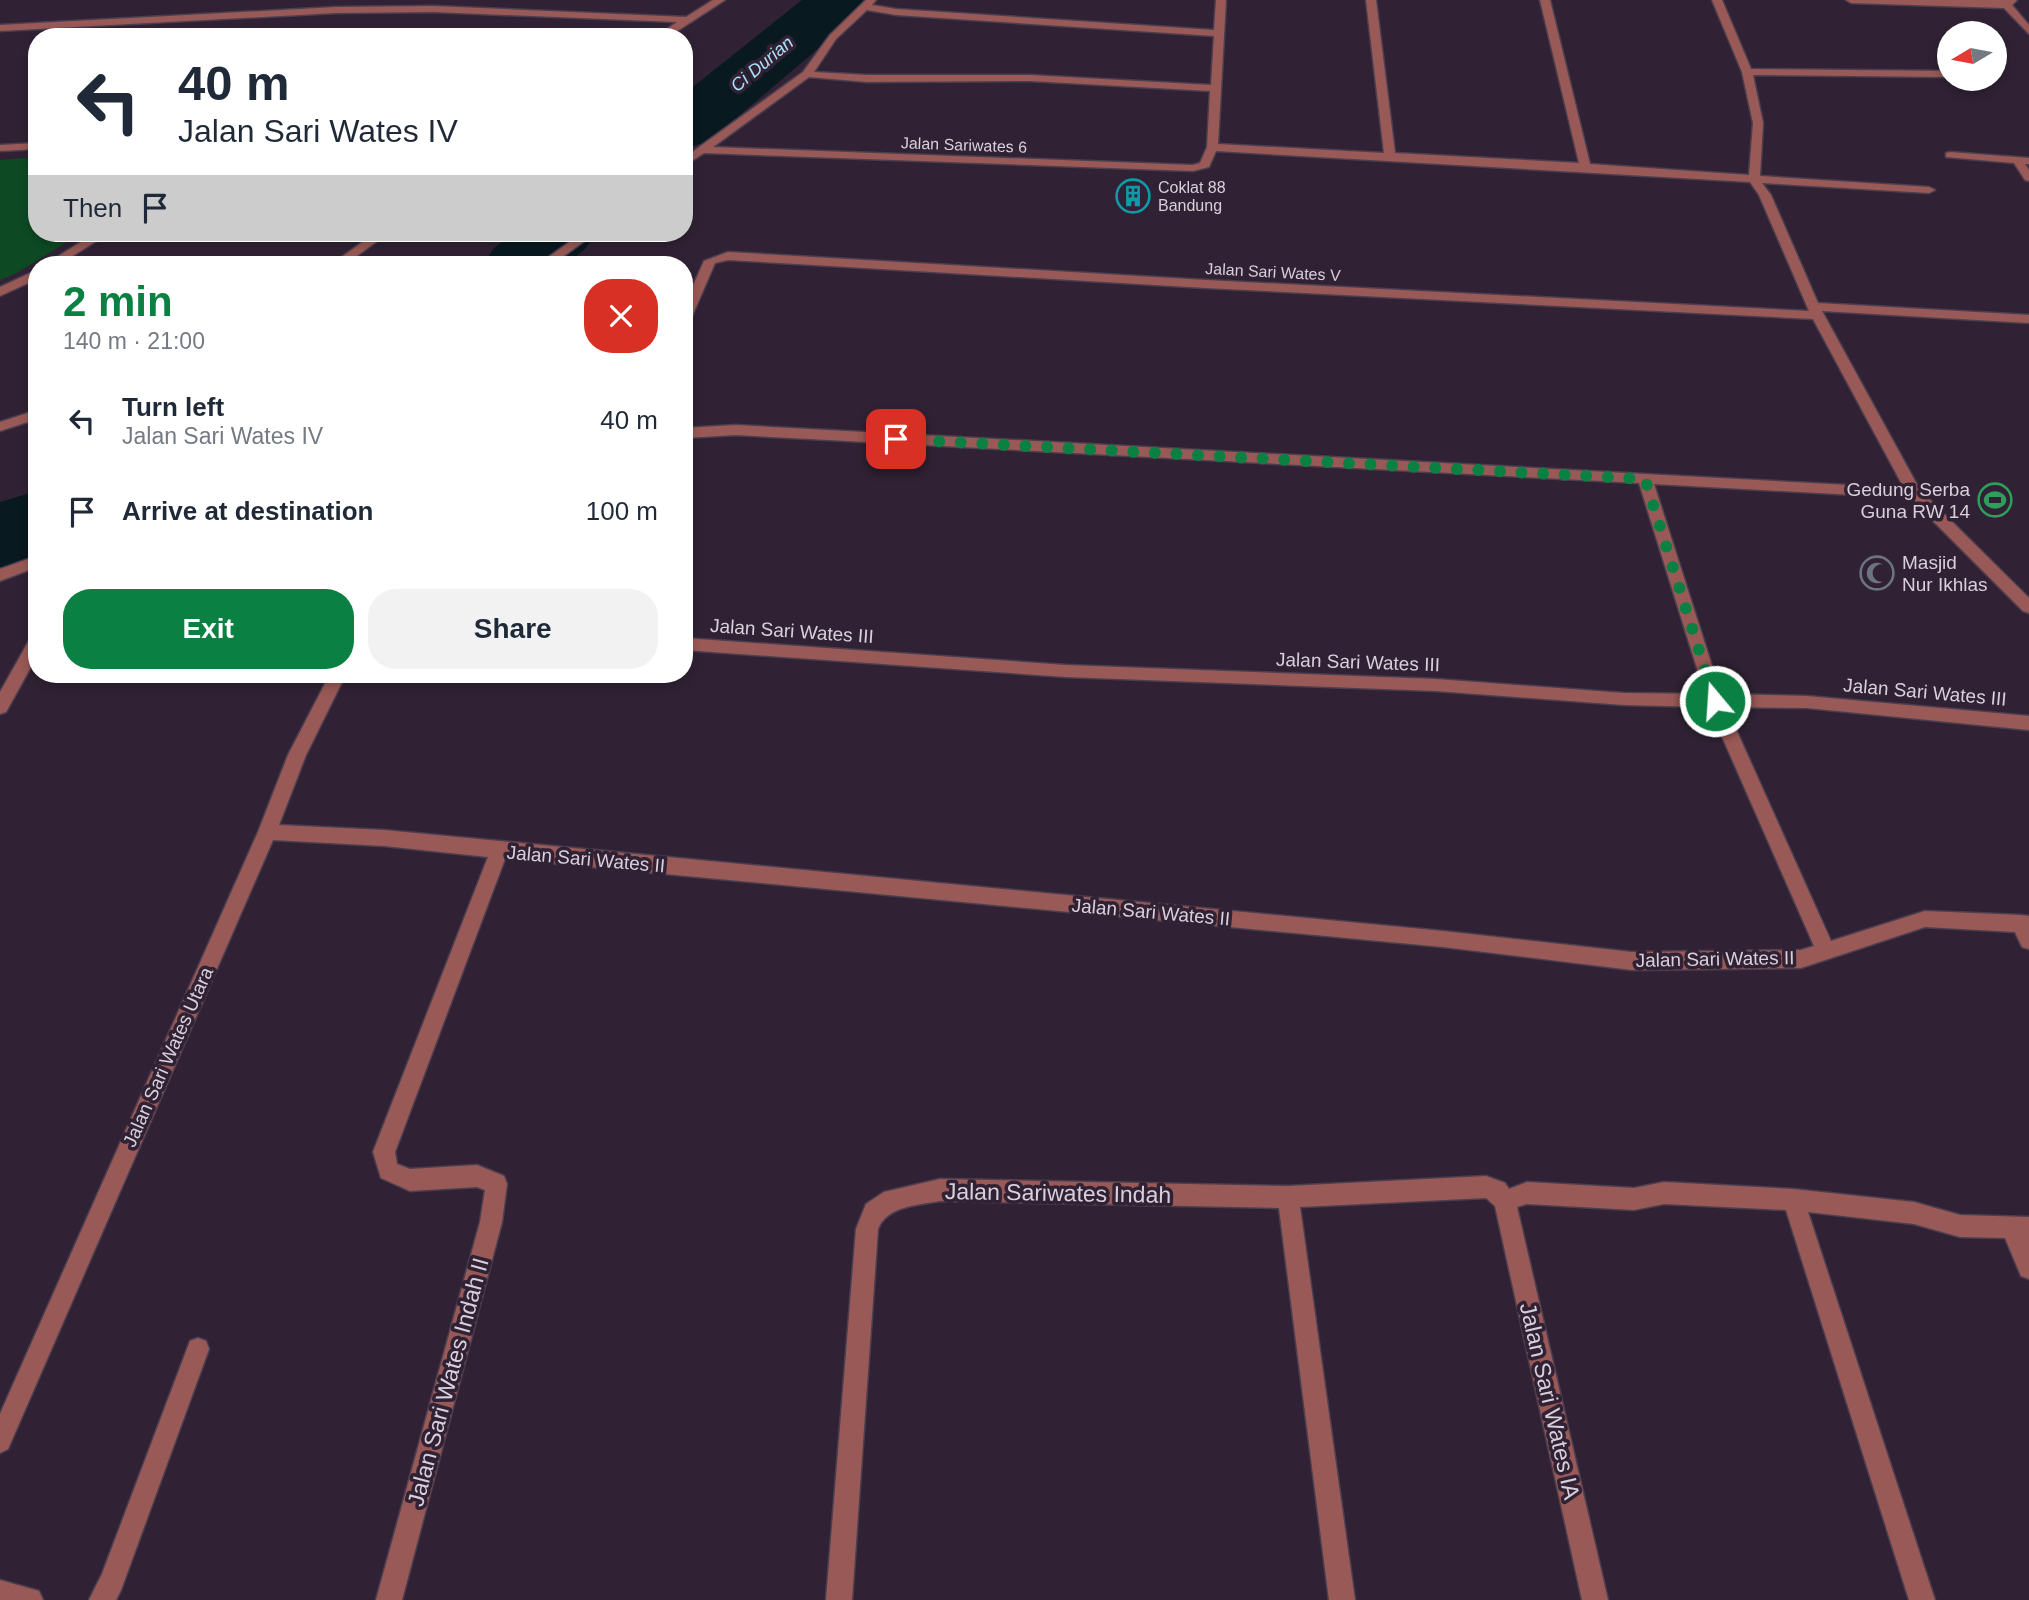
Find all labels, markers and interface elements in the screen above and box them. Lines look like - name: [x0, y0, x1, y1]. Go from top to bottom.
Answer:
- north arrow: [1937, 21, 2007, 91]
- map controls: [1937, 21, 2007, 91]
- water label: Ci Durian: [727, 32, 797, 96]
- icon: left: [63, 56, 154, 147]
- text: 40 m: [178, 56, 290, 110]
- text: Jalan Sari Wates IV: [178, 113, 458, 149]
- street label: Jalan Sariwates 6: [901, 134, 1028, 156]
- building icon: Coklat 88 Bandung: [1114, 177, 1152, 215]
- place label: Coklat 88 Bandung: [1158, 179, 1226, 214]
- icon: arrive: [136, 189, 174, 227]
- text: Then: [63, 193, 122, 223]
- street label: Jalan Sari Wates V: [1205, 260, 1341, 284]
- text: 2 min: [63, 278, 173, 325]
- button: close: [584, 279, 658, 353]
- text: 140 m · 21:00: [63, 328, 205, 354]
- text: Turn left: [122, 392, 224, 422]
- icon: left: [63, 402, 101, 440]
- text: 40 m: [600, 405, 658, 435]
- pin: [866, 409, 926, 469]
- icon: arrive: [877, 420, 915, 458]
- text: Jalan Sari Wates IV: [122, 423, 323, 449]
- place label: Gedung Serba Guna RW 14: [1846, 479, 1970, 522]
- sports icon: Gedung Serba Guna RW 14: [1976, 481, 2014, 519]
- icon: arrive: [63, 493, 101, 531]
- text: Arrive at destination: [122, 496, 373, 526]
- text: 100 m: [586, 496, 658, 526]
- place label: Masjid Nur Ikhlas: [1902, 552, 1988, 595]
- mosque icon: Masjid Nur Ikhlas: [1858, 554, 1896, 592]
- button: Exit: [63, 589, 354, 669]
- button: Share: [368, 589, 658, 669]
- street label: Jalan Sari Wates III: [709, 615, 875, 647]
- street label: Jalan Sari Wates III: [1276, 649, 1440, 675]
- position arrow: [1678, 664, 1752, 738]
- street label: Jalan Sari Wates III: [1842, 674, 2008, 710]
- street label: Jalan Sari Wates II: [506, 842, 666, 876]
- street label: Jalan Sari Wates II: [1071, 895, 1231, 929]
- street label: Jalan Sari Wates II: [1635, 947, 1795, 971]
- street label: Jalan Sari Wates Utara: [119, 963, 217, 1150]
- street label: Jalan Sariwates Indah: [945, 1178, 1171, 1208]
- street label: Jalan Sari Wates Indah II: [402, 1255, 494, 1509]
- street label: Jalan Sari Wates IA: [1515, 1300, 1585, 1503]

